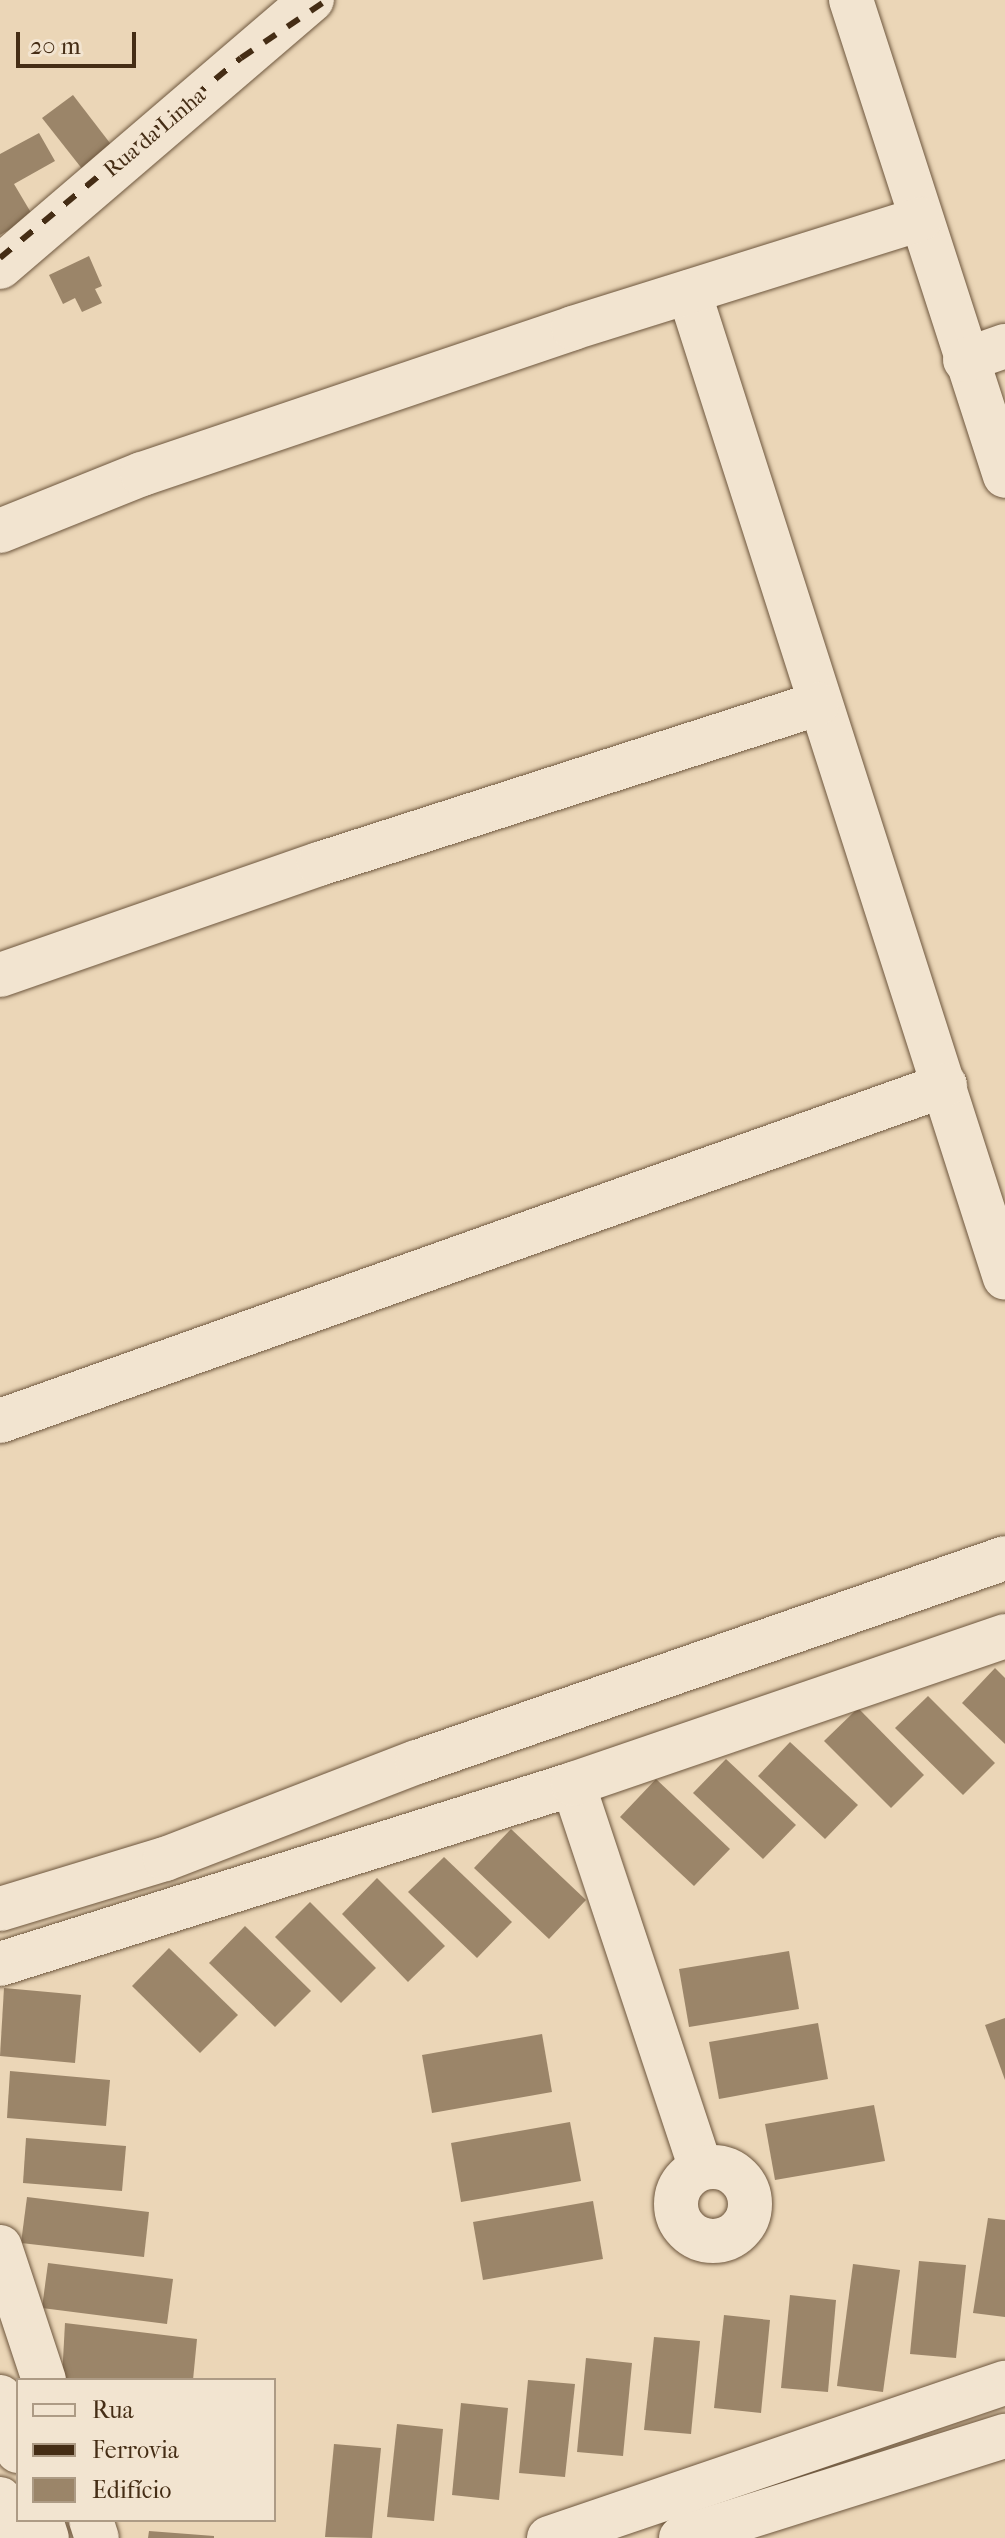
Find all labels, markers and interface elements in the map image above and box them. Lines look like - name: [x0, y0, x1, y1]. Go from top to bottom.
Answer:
- scale bar: [20, 16, 140, 66]
- text: 20 m: [30, 32, 81, 60]
- street label: Rua da Linha: [99, 83, 211, 183]
- legend: [16, 2378, 276, 2522]
- text: Rua: [92, 2396, 134, 2424]
- text: Ferrovia: [92, 2436, 179, 2464]
- text: Edifício: [92, 2476, 171, 2504]

